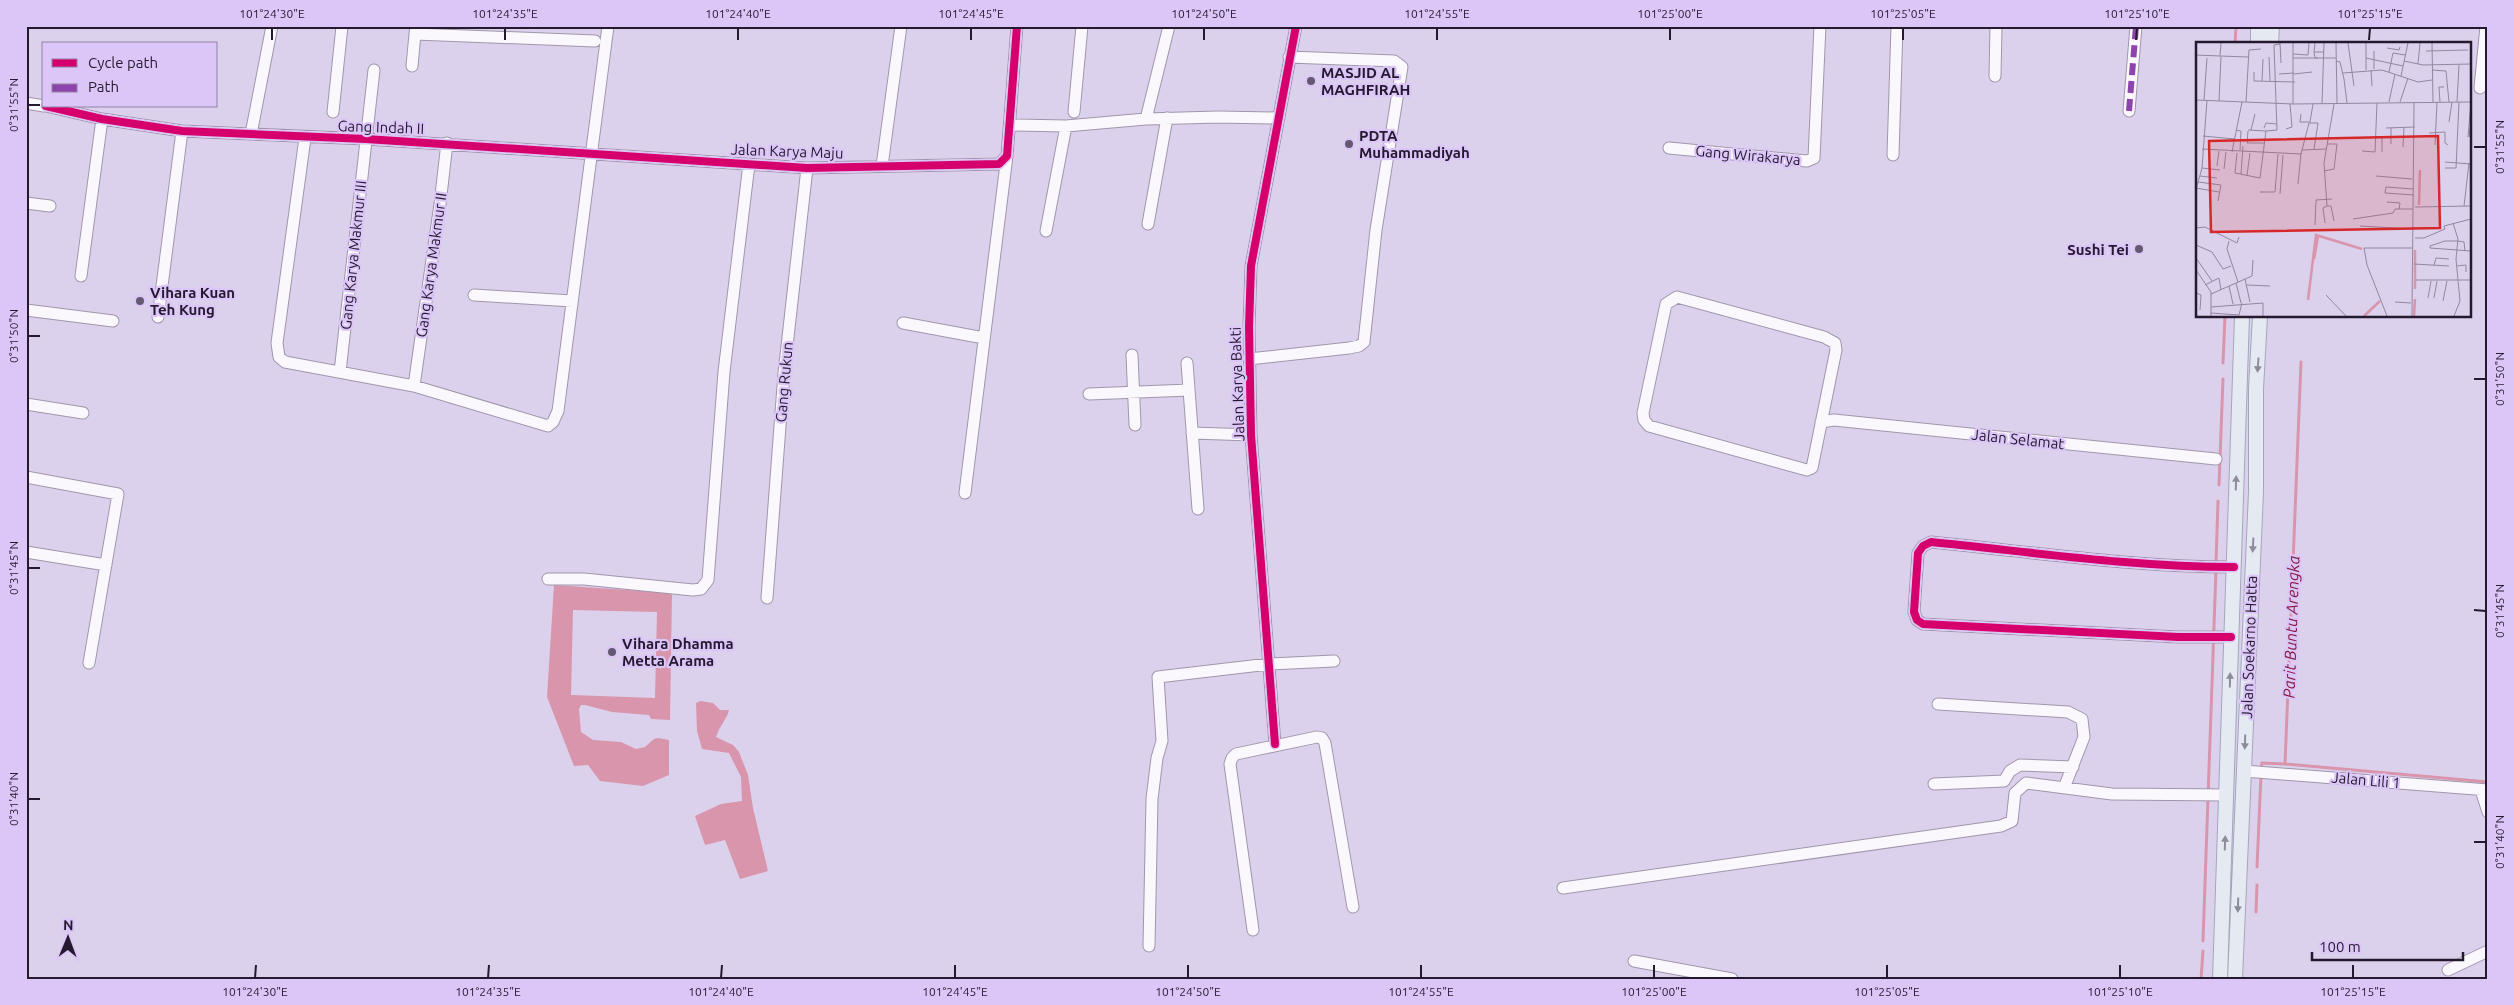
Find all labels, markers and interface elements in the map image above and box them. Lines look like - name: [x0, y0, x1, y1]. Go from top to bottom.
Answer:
- text: 101°24'30"E: [239, 7, 305, 20]
- text: 101°24'35"E: [472, 7, 538, 20]
- text: 101°24'40"E: [705, 7, 771, 20]
- text: 101°24'45"E: [938, 7, 1004, 20]
- text: 101°24'50"E: [1171, 7, 1237, 20]
- text: 101°24'55"E: [1404, 7, 1470, 20]
- text: 101°25'00"E: [1637, 7, 1703, 20]
- text: 101°25'05"E: [1870, 7, 1936, 20]
- text: 101°25'10"E: [2104, 7, 2170, 20]
- text: 101°25'15"E: [2337, 7, 2403, 20]
- legend: [42, 42, 218, 108]
- inset map: [2196, 42, 2472, 318]
- text: Cycle path: [88, 54, 158, 71]
- place label: MASJID AL MAGHFIRAH: [1321, 64, 1411, 98]
- marker: MASJID AL MAGHFIRAH: [1305, 75, 1317, 87]
- text: 0°31'55"N: [7, 78, 20, 132]
- text: Path: [88, 78, 119, 95]
- street label: Gang Indah II: [337, 117, 425, 137]
- text: 0°31'55"N: [2493, 120, 2506, 174]
- place label: PDTA Muhammadiyah: [1359, 127, 1470, 161]
- marker: PDTA Muhammadiyah: [1343, 138, 1355, 150]
- street label: Jalan Karya Maju: [730, 141, 844, 161]
- street label: Gang Wirakarya: [1695, 142, 1801, 168]
- street label: Gang Karya Makmur III: [337, 180, 369, 330]
- street label: Gang Karya Makmur II: [412, 191, 450, 339]
- place label: Sushi Tei: [2067, 241, 2129, 258]
- marker: Sushi Tei: [2133, 243, 2145, 255]
- place label: Vihara Kuan Teh Kung: [150, 284, 235, 318]
- marker: Vihara Kuan Teh Kung: [134, 295, 146, 307]
- text: 0°31'50"N: [7, 309, 20, 363]
- street label: Jalan Karya Bakti: [1227, 327, 1247, 441]
- street label: Gang Rukun: [772, 341, 796, 423]
- text: 0°31'50"N: [2493, 352, 2506, 406]
- one-way arrow: [2254, 357, 2262, 373]
- street label: Jalan Selamat: [1971, 426, 2065, 452]
- one-way arrow: [2232, 475, 2240, 491]
- one-way arrow: [2248, 537, 2256, 553]
- text: 0°31'45"N: [7, 541, 20, 595]
- water label: Parit Buntu Arengka: [2280, 555, 2302, 699]
- street label: Jalan Soekarno Hatta: [2238, 575, 2260, 719]
- text: 0°31'45"N: [2493, 584, 2506, 638]
- place label: Vihara Dhamma Metta Arama: [622, 635, 734, 669]
- marker: Vihara Dhamma Metta Arama: [606, 646, 618, 658]
- one-way arrow: [2226, 672, 2234, 688]
- one-way arrow: [2241, 734, 2249, 750]
- street label: Jalan Lili 1: [2331, 769, 2401, 791]
- text: 0°31'40"N: [7, 772, 20, 826]
- text: 0°31'40"N: [2493, 815, 2506, 869]
- one-way arrow: [2222, 834, 2230, 850]
- one-way arrow: [2234, 897, 2242, 913]
- north arrow: [42, 912, 92, 962]
- text: N: [63, 917, 74, 933]
- scale bar: [2312, 930, 2463, 962]
- text: 100 m: [2319, 938, 2361, 955]
- text: 101°24'30"E: [222, 985, 288, 998]
- text: 101°24'35"E: [455, 985, 521, 998]
- text: 101°24'40"E: [688, 985, 754, 998]
- text: 101°24'45"E: [922, 985, 988, 998]
- text: 101°24'50"E: [1155, 985, 1221, 998]
- text: 101°24'55"E: [1388, 985, 1454, 998]
- text: 101°25'00"E: [1621, 985, 1687, 998]
- text: 101°25'05"E: [1854, 985, 1920, 998]
- text: 101°25'10"E: [2087, 985, 2153, 998]
- text: 101°25'15"E: [2320, 985, 2386, 998]

